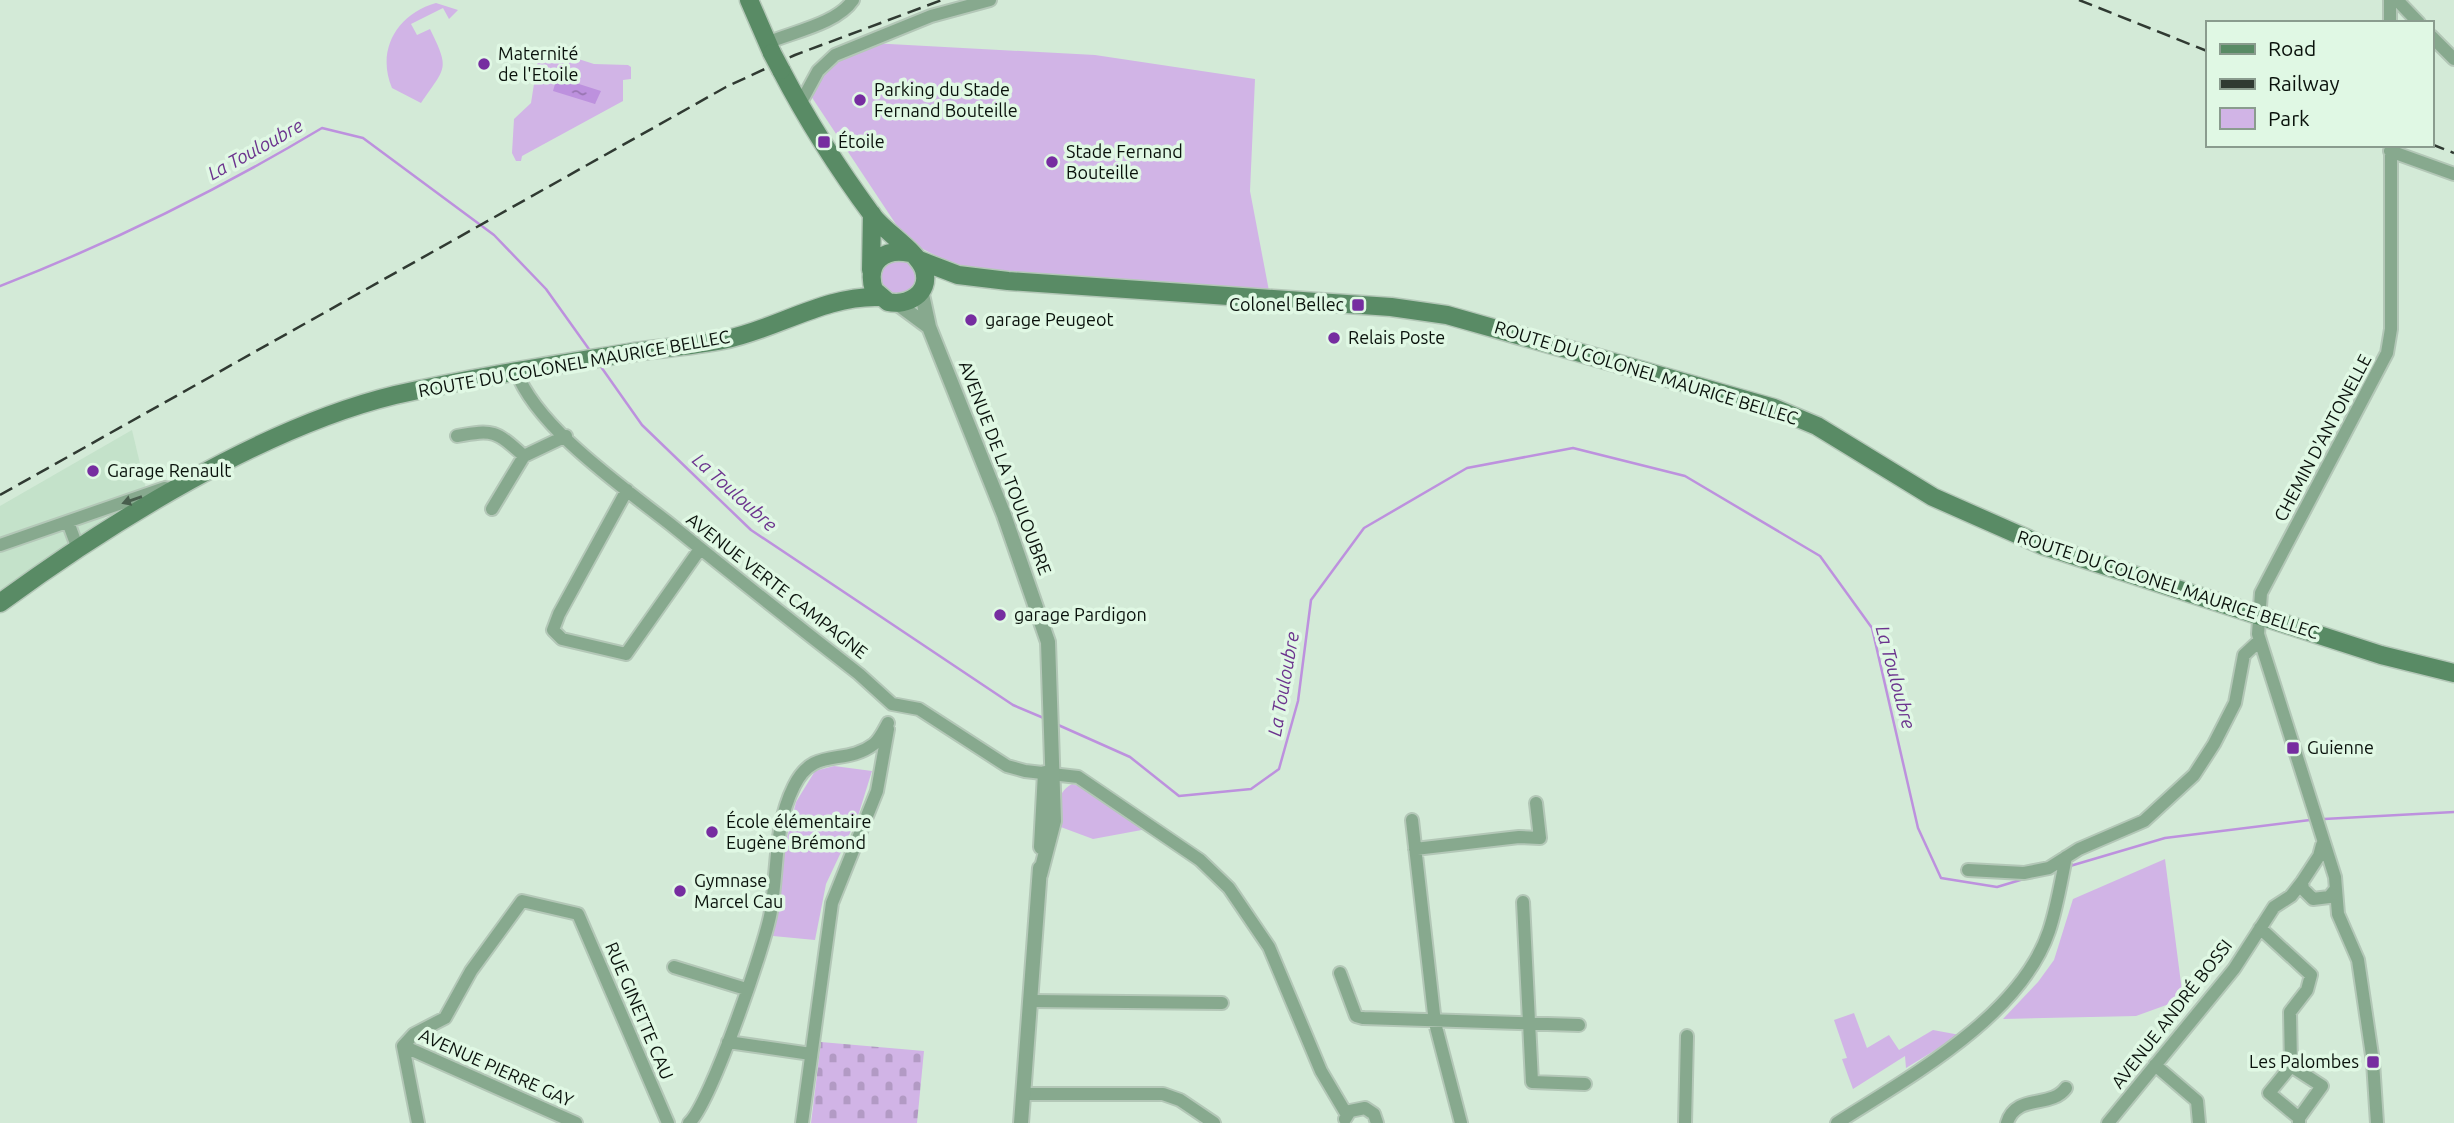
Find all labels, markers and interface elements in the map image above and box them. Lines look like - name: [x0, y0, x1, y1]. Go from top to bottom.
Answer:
- legend: [2206, 21, 2433, 147]
- text: Road: [2268, 36, 2316, 60]
- place label: Maternité de l'Etoile: [498, 43, 578, 84]
- marker: Maternité de l'Etoile: [476, 56, 492, 72]
- text: Railway: [2268, 71, 2340, 95]
- place label: Parking du Stade Fernand Bouteille: [874, 79, 1018, 120]
- marker: Parking du Stade Fernand Bouteille: [852, 92, 868, 108]
- text: Park: [2268, 106, 2310, 130]
- water label: La Touloubre: [203, 114, 307, 184]
- place label: Étoile: [838, 130, 885, 151]
- marker: Étoile: [816, 134, 832, 150]
- place label: Stade Fernand Bouteille: [1066, 141, 1183, 182]
- marker: Stade Fernand Bouteille: [1044, 154, 1060, 170]
- place label: Colonel Bellec: [1229, 294, 1344, 314]
- marker: Colonel Bellec: [1350, 297, 1366, 313]
- place label: garage Peugeot: [985, 309, 1114, 329]
- marker: garage Peugeot: [963, 312, 979, 328]
- street label: ROUTE DU COLONEL MAURICE BELLEC: [1492, 316, 1800, 428]
- street label: ROUTE DU COLONEL MAURICE BELLEC: [417, 326, 731, 400]
- place label: Relais Poste: [1348, 327, 1445, 347]
- marker: Relais Poste: [1326, 330, 1342, 346]
- street label: CHEMIN D'ANTONELLE: [2270, 351, 2375, 524]
- street label: AVENUE DE LA TOULOUBRE: [956, 358, 1056, 577]
- water label: La Touloubre: [688, 448, 782, 536]
- place label: Garage Renault: [107, 460, 231, 480]
- marker: Garage Renault: [85, 463, 101, 479]
- one-way arrow: [121, 495, 142, 506]
- street label: AVENUE VERTE CAMPAGNE: [683, 508, 872, 662]
- street label: ROUTE DU COLONEL MAURICE BELLEC: [2015, 526, 2322, 642]
- place label: garage Pardigon: [1014, 604, 1147, 624]
- marker: garage Pardigon: [992, 607, 1008, 623]
- water label: La Touloubre: [1872, 623, 1920, 731]
- water label: La Touloubre: [1263, 630, 1303, 738]
- place label: Guienne: [2307, 737, 2374, 757]
- marker: Guienne: [2285, 740, 2301, 756]
- place label: École élémentaire Eugène Brémond: [726, 810, 871, 852]
- marker: École élémentaire Eugène Brémond: [704, 824, 720, 840]
- place label: Gymnase Marcel Cau: [694, 870, 783, 911]
- marker: Gymnase Marcel Cau: [672, 883, 688, 899]
- street label: AVENUE ANDRÉ BOSSI: [2106, 934, 2236, 1092]
- street label: RUE GINETTE CAU: [602, 939, 678, 1082]
- street label: AVENUE PIERRE GAY: [416, 1024, 577, 1110]
- place label: Les Palombes: [2249, 1051, 2359, 1071]
- marker: Les Palombes: [2365, 1054, 2381, 1070]

